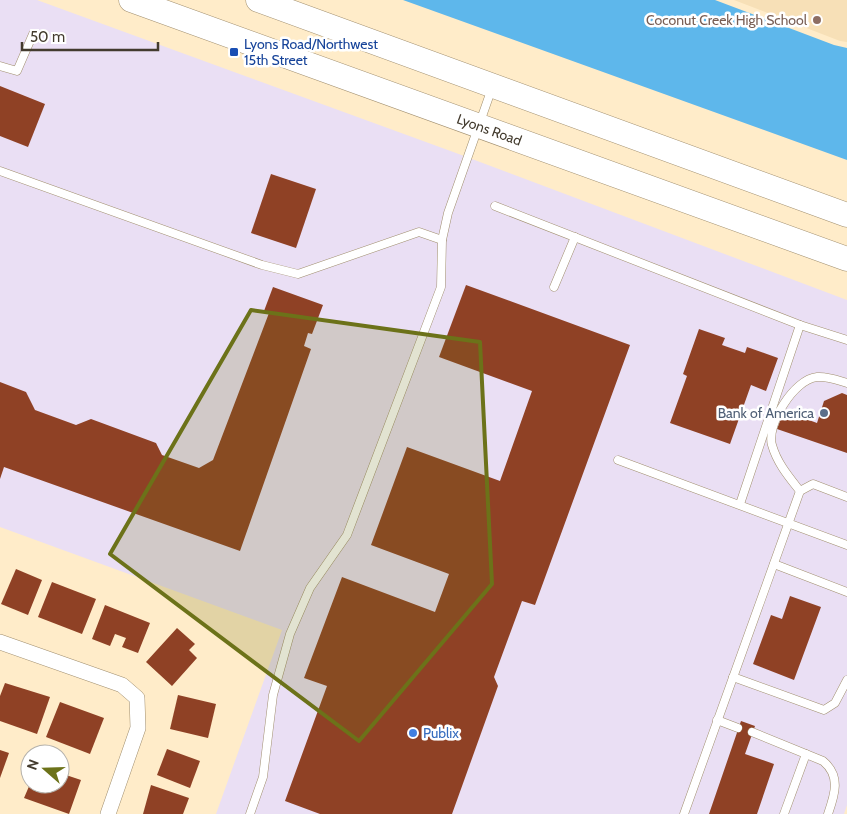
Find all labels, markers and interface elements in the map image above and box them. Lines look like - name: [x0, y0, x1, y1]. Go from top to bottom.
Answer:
- place label: Coconut Creek High School: [646, 11, 808, 29]
- marker: Coconut Creek High School: [811, 14, 823, 26]
- scale bar: [22, 20, 159, 52]
- text: 50 m: [30, 28, 65, 46]
- place label: Lyons Road/Northwest 15th Street: [244, 35, 378, 69]
- marker: Lyons Road/Northwest 15th Street: [228, 46, 240, 58]
- street label: Lyons Road: [454, 110, 524, 150]
- place label: Bank of America: [718, 404, 814, 422]
- marker: Bank of America: [818, 407, 830, 419]
- place label: Publix: [423, 724, 459, 742]
- marker: Publix: [407, 727, 419, 739]
- north arrow: [20, 744, 70, 794]
- text: N: [23, 757, 43, 772]

